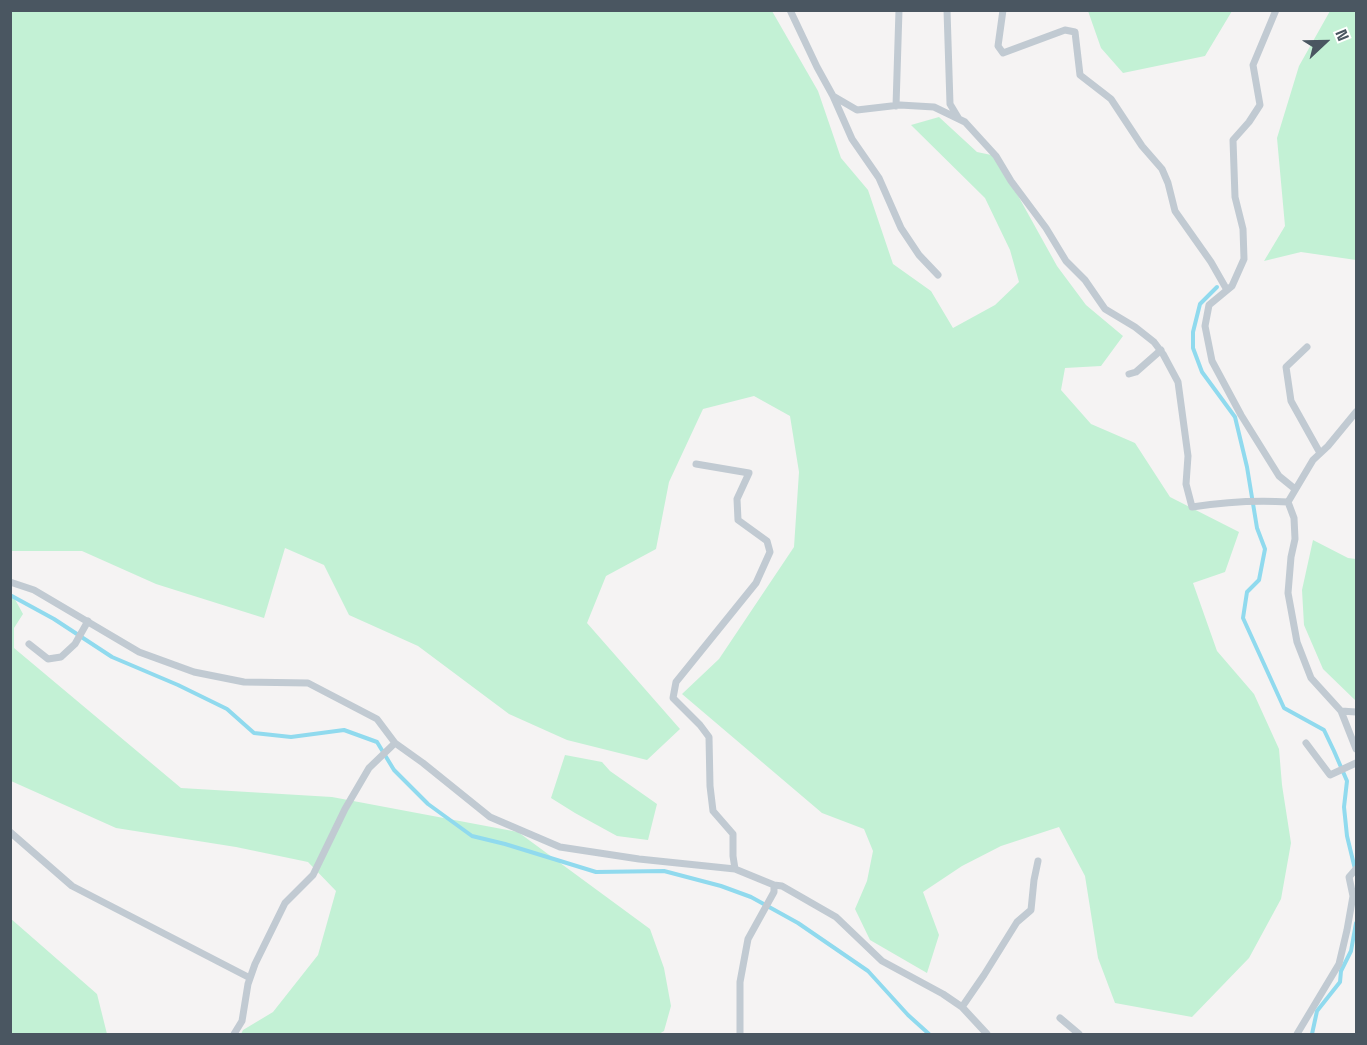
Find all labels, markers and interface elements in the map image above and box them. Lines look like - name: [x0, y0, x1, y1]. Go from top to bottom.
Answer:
- north arrow: [1295, 12, 1355, 72]
- text: N: [1330, 26, 1354, 44]

